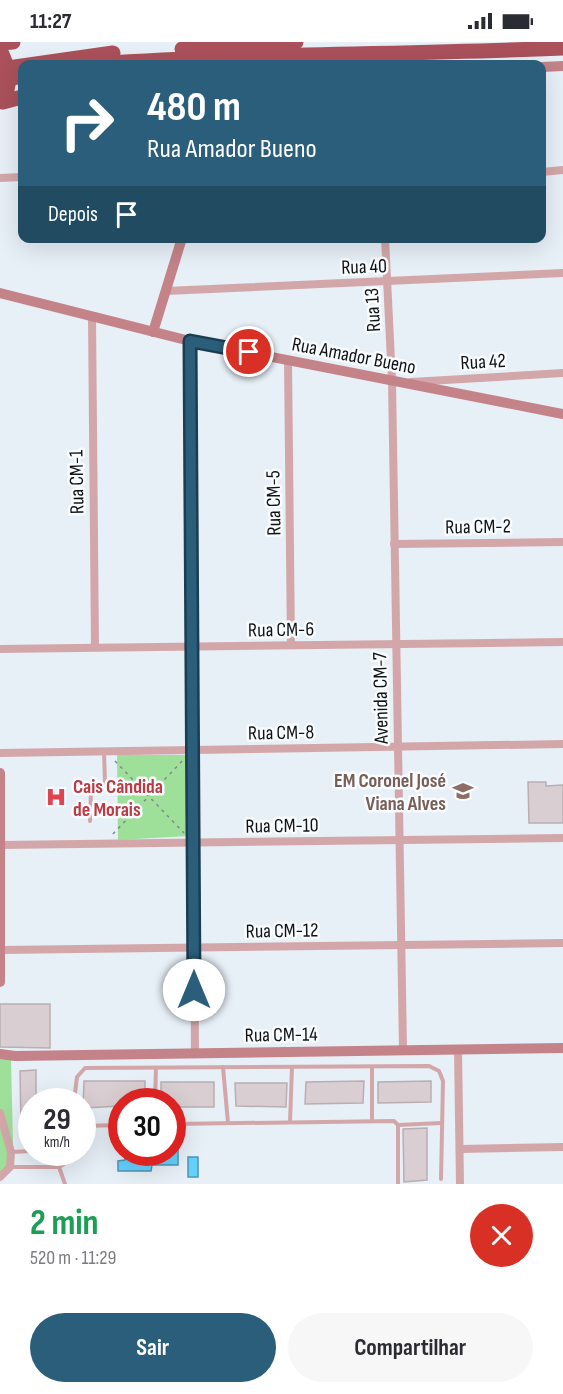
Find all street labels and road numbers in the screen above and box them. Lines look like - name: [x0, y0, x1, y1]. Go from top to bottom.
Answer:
- street label: Rua 40: [341, 254, 387, 280]
- street label: Rua 13: [360, 287, 386, 332]
- street label: Rua Amador Bueno: [290, 332, 418, 380]
- street label: Rua 42: [460, 349, 506, 375]
- street label: Rua CM-1: [64, 450, 90, 514]
- street label: Rua CM-5: [261, 470, 287, 536]
- street label: Rua CM-2: [445, 514, 511, 540]
- street label: Rua CM-6: [248, 617, 314, 643]
- street label: Avenida CM-7: [368, 652, 394, 745]
- street label: Rua CM-8: [248, 720, 314, 746]
- street label: Rua CM-10: [245, 813, 319, 839]
- street label: Rua CM-12: [245, 918, 319, 944]
- street label: Rua CM-14: [244, 1022, 318, 1048]

